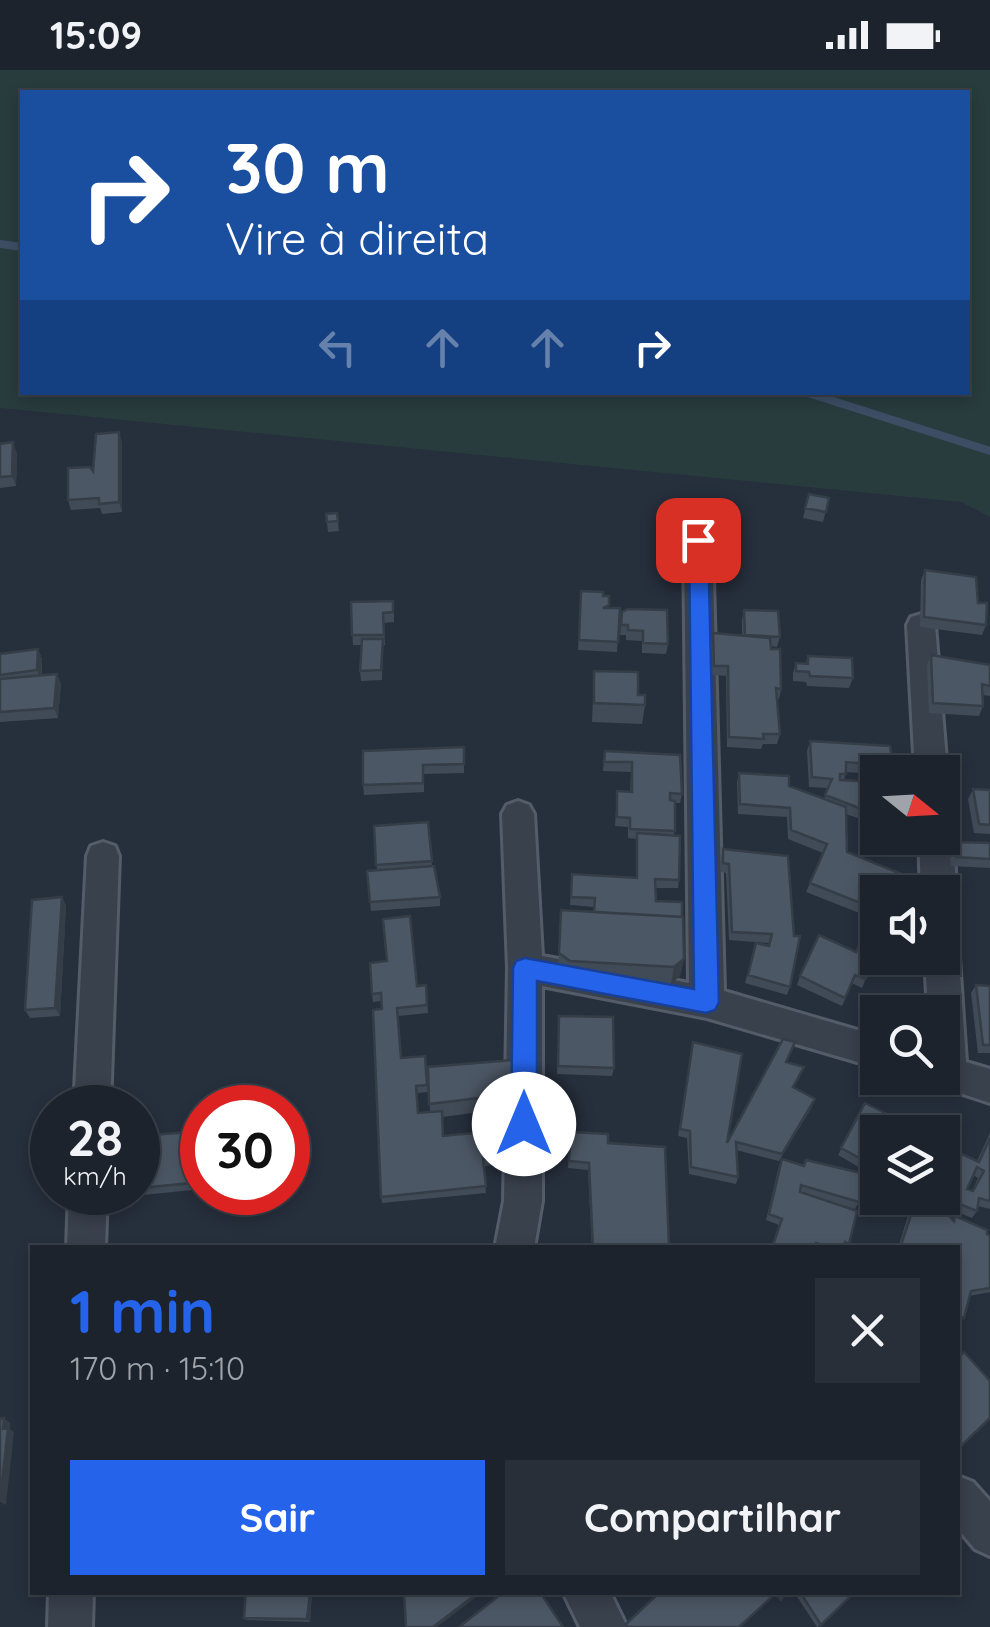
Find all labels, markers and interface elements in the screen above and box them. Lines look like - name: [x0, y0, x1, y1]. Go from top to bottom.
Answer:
- text: 15:09: [50, 11, 142, 59]
- text: 30 m: [225, 123, 390, 211]
- icon: right: [60, 130, 190, 260]
- text: Vire à direita: [225, 210, 489, 266]
- icon: left: [310, 320, 365, 375]
- icon: ahead: [415, 320, 470, 375]
- icon: ahead: [520, 320, 575, 375]
- icon: right: [625, 320, 680, 375]
- pin: [656, 498, 741, 583]
- icon: arrive: [671, 513, 726, 568]
- north arrow: [860, 755, 960, 855]
- map controls: [860, 755, 960, 1215]
- button: sound: [860, 875, 960, 975]
- button: search: [860, 995, 960, 1095]
- position arrow: [472, 1072, 576, 1176]
- speed limit sign: 30: [180, 1085, 310, 1215]
- text: 28: [67, 1106, 123, 1169]
- button: layers: [860, 1115, 960, 1215]
- text: km/h: [63, 1160, 127, 1191]
- text: 1 min: [70, 1273, 215, 1348]
- button: close: [815, 1278, 920, 1383]
- text: 170 m · 15:10: [70, 1348, 245, 1388]
- button: Sair: [70, 1460, 485, 1575]
- button: Compartilhar: [505, 1460, 920, 1575]

